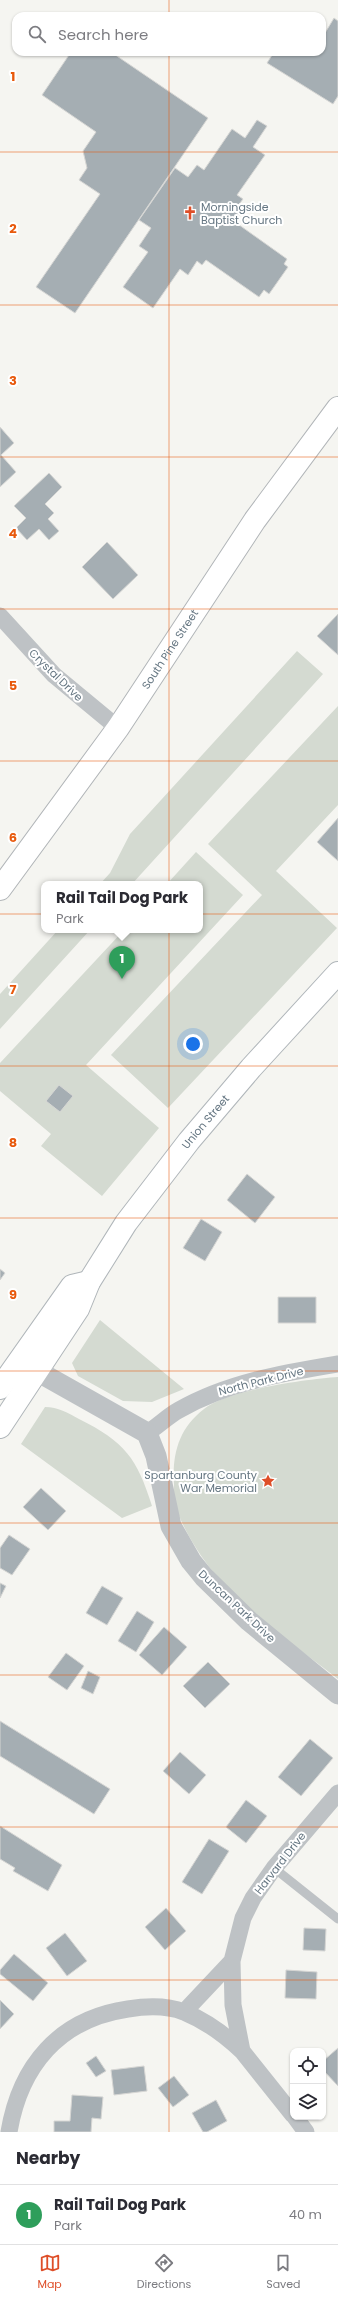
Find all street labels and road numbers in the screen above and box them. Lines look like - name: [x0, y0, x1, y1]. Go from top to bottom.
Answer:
- street label: South Pine Street: [138, 606, 202, 692]
- street label: Crystal Drive: [26, 645, 87, 705]
- street label: Union Street: [178, 1091, 233, 1152]
- street label: North Park Drive: [217, 1363, 305, 1399]
- street label: Duncan Park Drive: [195, 1566, 279, 1646]
- street label: Harvard Drive: [251, 1828, 309, 1897]

